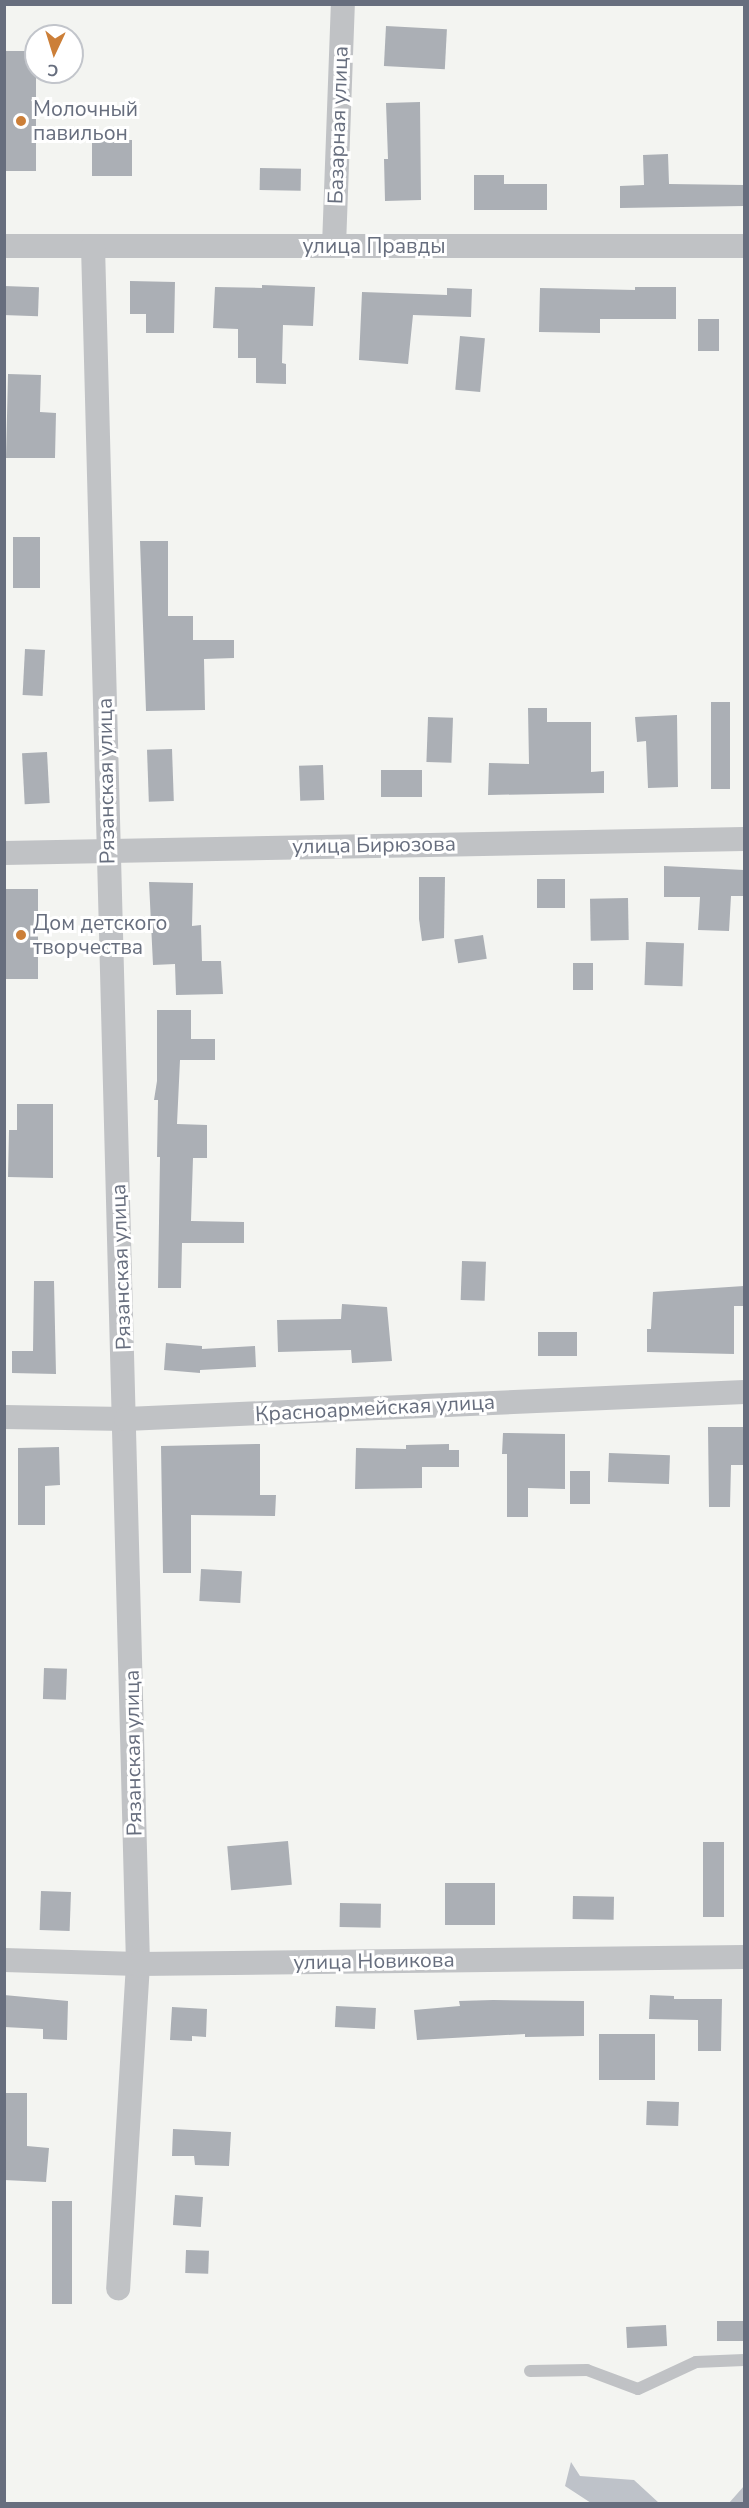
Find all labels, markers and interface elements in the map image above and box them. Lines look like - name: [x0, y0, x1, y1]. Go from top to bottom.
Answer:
- north arrow: [24, 24, 84, 84]
- street label: Базарная улица: [323, 45, 353, 205]
- text: С: [47, 59, 59, 81]
- place label: Молочный павильон: [33, 96, 138, 146]
- marker: Молочный павильон: [14, 114, 28, 128]
- street label: улица Правды: [302, 233, 446, 259]
- street label: Рязанская улица: [92, 698, 120, 864]
- street label: улица Бирюзова: [292, 831, 456, 859]
- place label: Дом детского творчества: [33, 910, 167, 960]
- marker: Дом детского творчества: [14, 928, 28, 942]
- street label: Рязанская улица: [106, 1183, 136, 1351]
- street label: Красноармейская улица: [254, 1389, 496, 1427]
- street label: Рязанская улица: [119, 1670, 147, 1836]
- street label: улица Новикова: [293, 1947, 455, 1975]

